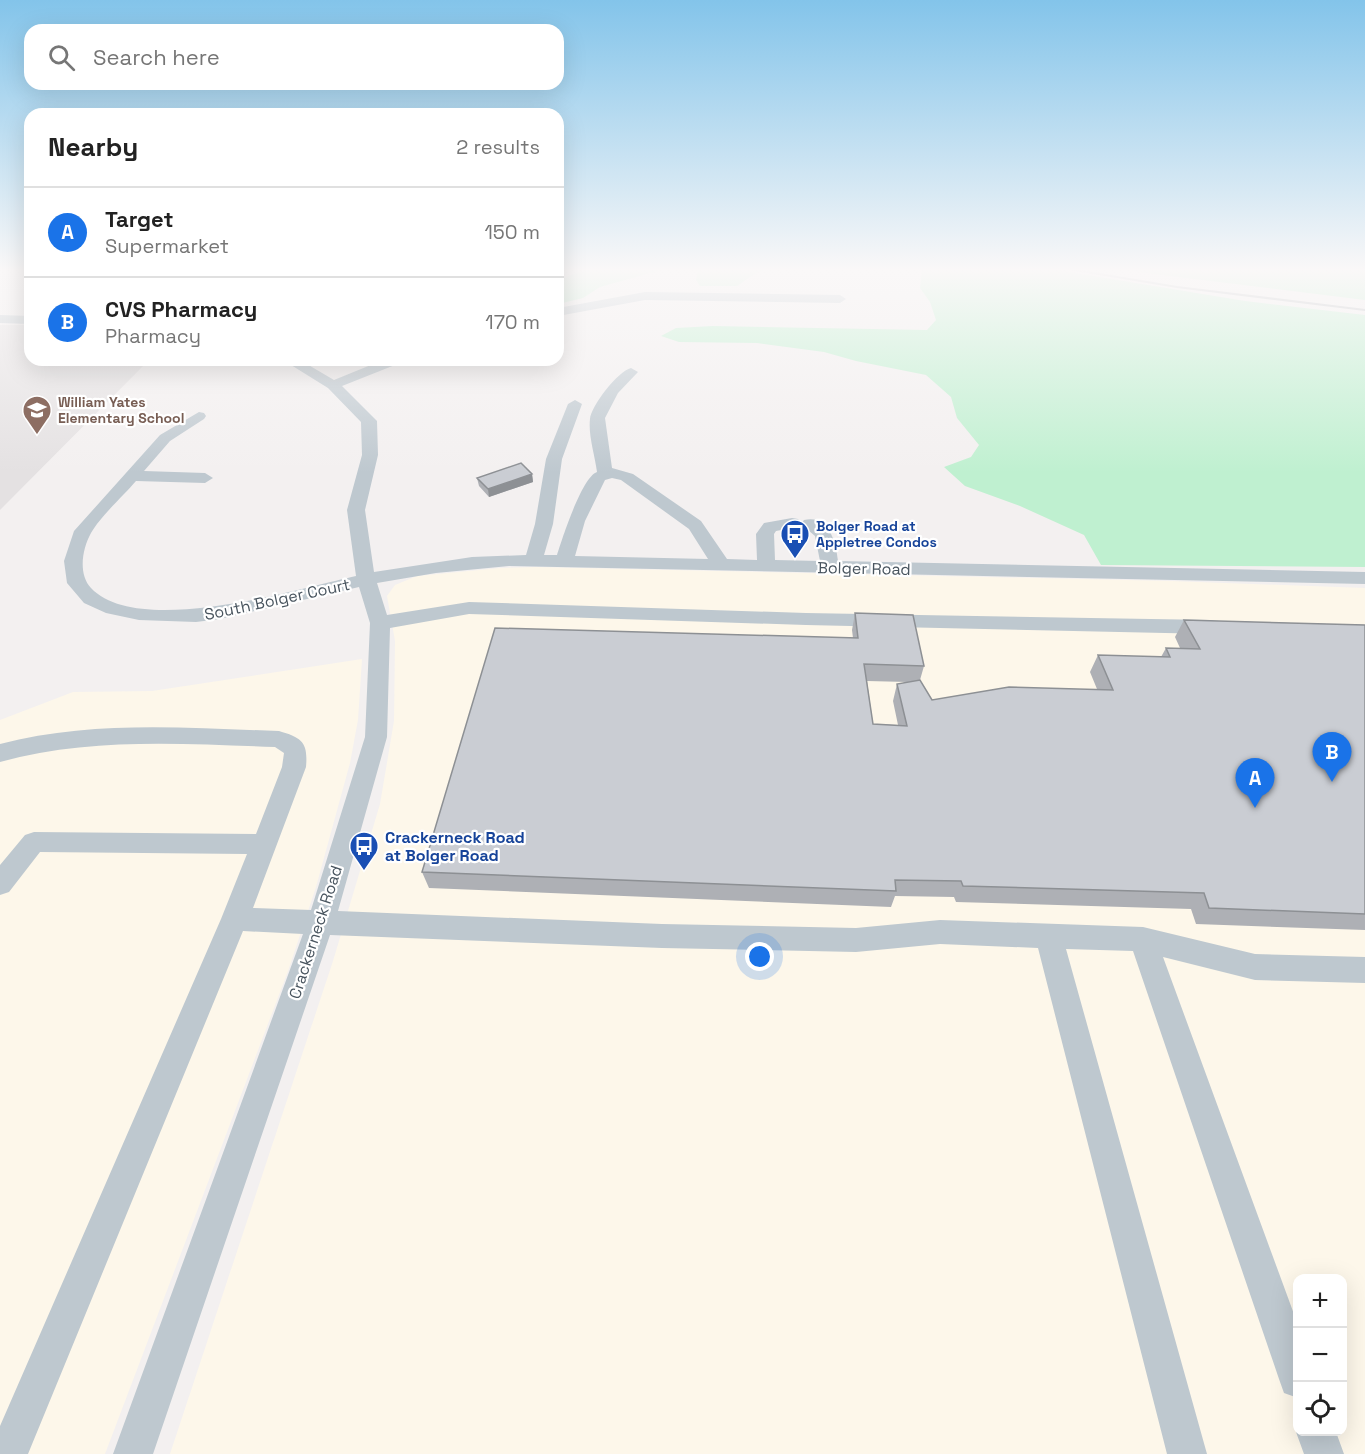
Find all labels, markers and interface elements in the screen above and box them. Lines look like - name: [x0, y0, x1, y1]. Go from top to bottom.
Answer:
- search box: [24, 24, 564, 90]
- icon: search: [45, 41, 78, 74]
- text: Search here: [93, 43, 220, 71]
- text: Nearby: [48, 130, 138, 164]
- text: 2 results: [456, 134, 540, 160]
- text: Target: [105, 205, 174, 233]
- text: A: [61, 219, 74, 245]
- text: 150 m: [485, 219, 540, 245]
- text: Supermarket: [105, 233, 229, 259]
- text: CVS Pharmacy: [105, 295, 257, 323]
- text: B: [61, 309, 74, 335]
- text: 170 m: [485, 309, 540, 335]
- text: Pharmacy: [105, 323, 201, 349]
- place label: William Yates Elementary School: [58, 393, 184, 427]
- school or university icon: William Yates Elementary School: [21, 394, 53, 436]
- place label: Bolger Road at Appletree Condos: [816, 517, 937, 551]
- bus stop icon: Bolger Road at Appletree Condos: [779, 518, 811, 560]
- street label: Bolger Road: [817, 557, 911, 580]
- street label: South Bolger Court: [202, 574, 352, 625]
- pin: B: [1312, 732, 1352, 782]
- pin: A: [1236, 758, 1274, 808]
- place label: Crackerneck Road at Bolger Road: [385, 827, 525, 866]
- bus stop icon: Crackerneck Road at Bolger Road: [348, 830, 380, 872]
- street label: Crackerneck Road: [284, 863, 347, 1002]
- your location: [745, 942, 774, 971]
- map controls: [1293, 1274, 1347, 1436]
- button: +: [1293, 1274, 1347, 1328]
- button: −: [1293, 1328, 1347, 1382]
- button: locate: [1293, 1382, 1347, 1436]

